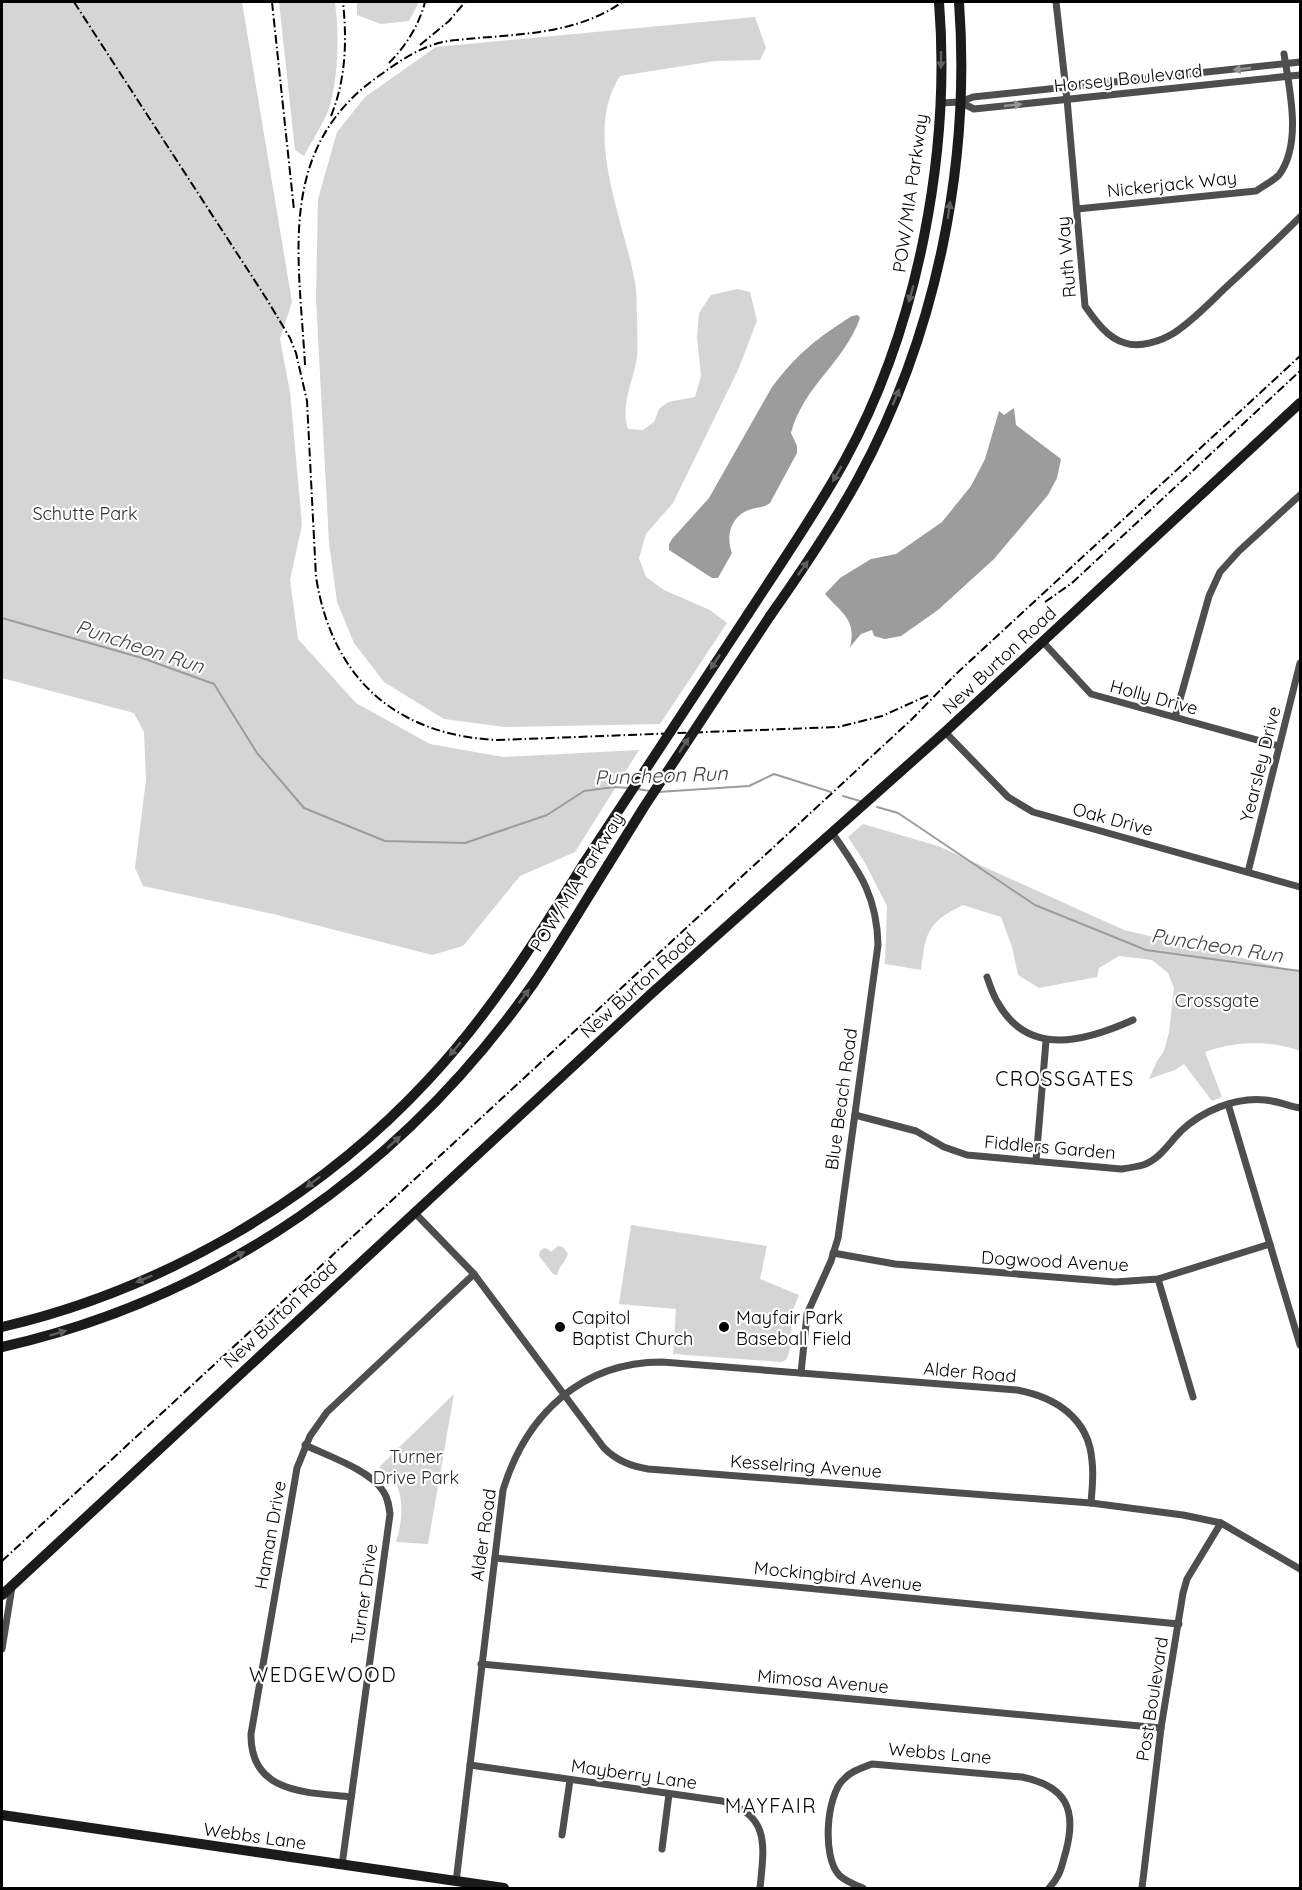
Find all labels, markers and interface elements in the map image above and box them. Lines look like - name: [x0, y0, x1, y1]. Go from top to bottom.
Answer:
- one-way arrow: [936, 50, 946, 69]
- street label: Horsey Boulevard: [1053, 59, 1203, 97]
- one-way arrow: [1233, 64, 1252, 74]
- one-way arrow: [1003, 100, 1022, 110]
- street label: POW/MIA Parkway: [887, 112, 933, 274]
- street label: Nickerjack Way: [1106, 166, 1238, 202]
- one-way arrow: [944, 200, 953, 219]
- street label: Ruth Way: [1051, 215, 1081, 299]
- one-way arrow: [905, 285, 915, 303]
- one-way arrow: [892, 388, 901, 406]
- one-way arrow: [832, 466, 842, 483]
- park label: Schutte Park: [32, 502, 138, 525]
- one-way arrow: [797, 561, 809, 577]
- street label: New Burton Road: [937, 601, 1061, 719]
- water label: Puncheon Run: [73, 614, 208, 679]
- one-way arrow: [710, 654, 721, 671]
- street label: Holly Drive: [1107, 674, 1201, 720]
- street label: Yearsley Drive: [1235, 704, 1285, 824]
- one-way arrow: [679, 737, 690, 753]
- water label: Puncheon Run: [594, 760, 728, 790]
- street label: Oak Drive: [1070, 797, 1156, 841]
- street label: POW/MIA Parkway: [525, 808, 629, 956]
- water label: Puncheon Run: [1149, 922, 1285, 968]
- street label: New Burton Road: [576, 927, 700, 1043]
- one-way arrow: [517, 989, 529, 1004]
- park label: Crossgate: [1175, 989, 1259, 1012]
- street label: Blue Beach Road: [820, 1027, 862, 1171]
- one-way arrow: [448, 1041, 461, 1057]
- district label: CROSSGATES: [995, 1066, 1135, 1091]
- street label: Fiddlers Garden: [983, 1130, 1117, 1164]
- one-way arrow: [386, 1136, 401, 1149]
- one-way arrow: [305, 1175, 320, 1187]
- street label: Dogwood Avenue: [981, 1246, 1129, 1276]
- one-way arrow: [229, 1251, 245, 1262]
- street label: New Burton Road: [218, 1255, 342, 1373]
- one-way arrow: [135, 1274, 153, 1284]
- place label: Capitol Baptist Church: [572, 1306, 693, 1350]
- place label: Mayfair Park Baseball Field: [736, 1306, 851, 1350]
- marker: Capitol Baptist Church: [553, 1320, 567, 1334]
- marker: Mayfair Park Baseball Field: [717, 1320, 731, 1334]
- one-way arrow: [49, 1328, 67, 1337]
- street label: Alder Road: [923, 1356, 1017, 1388]
- park label: Turner Drive Park: [373, 1445, 459, 1489]
- street label: Kesselring Avenue: [729, 1449, 883, 1483]
- street label: Haman Drive: [249, 1479, 291, 1591]
- street label: Alder Road: [465, 1487, 501, 1583]
- street label: Turner Drive: [346, 1542, 382, 1646]
- street label: Mockingbird Avenue: [753, 1556, 923, 1596]
- street label: Post Boulevard: [1131, 1635, 1173, 1763]
- district label: WEDGEWOOD: [249, 1662, 397, 1687]
- street label: Mimosa Avenue: [756, 1664, 890, 1698]
- street label: Webbs Lane: [887, 1737, 993, 1769]
- street label: Mayberry Lane: [569, 1754, 699, 1794]
- district label: MAYFAIR: [725, 1793, 817, 1818]
- street label: Webbs Lane: [202, 1817, 308, 1855]

